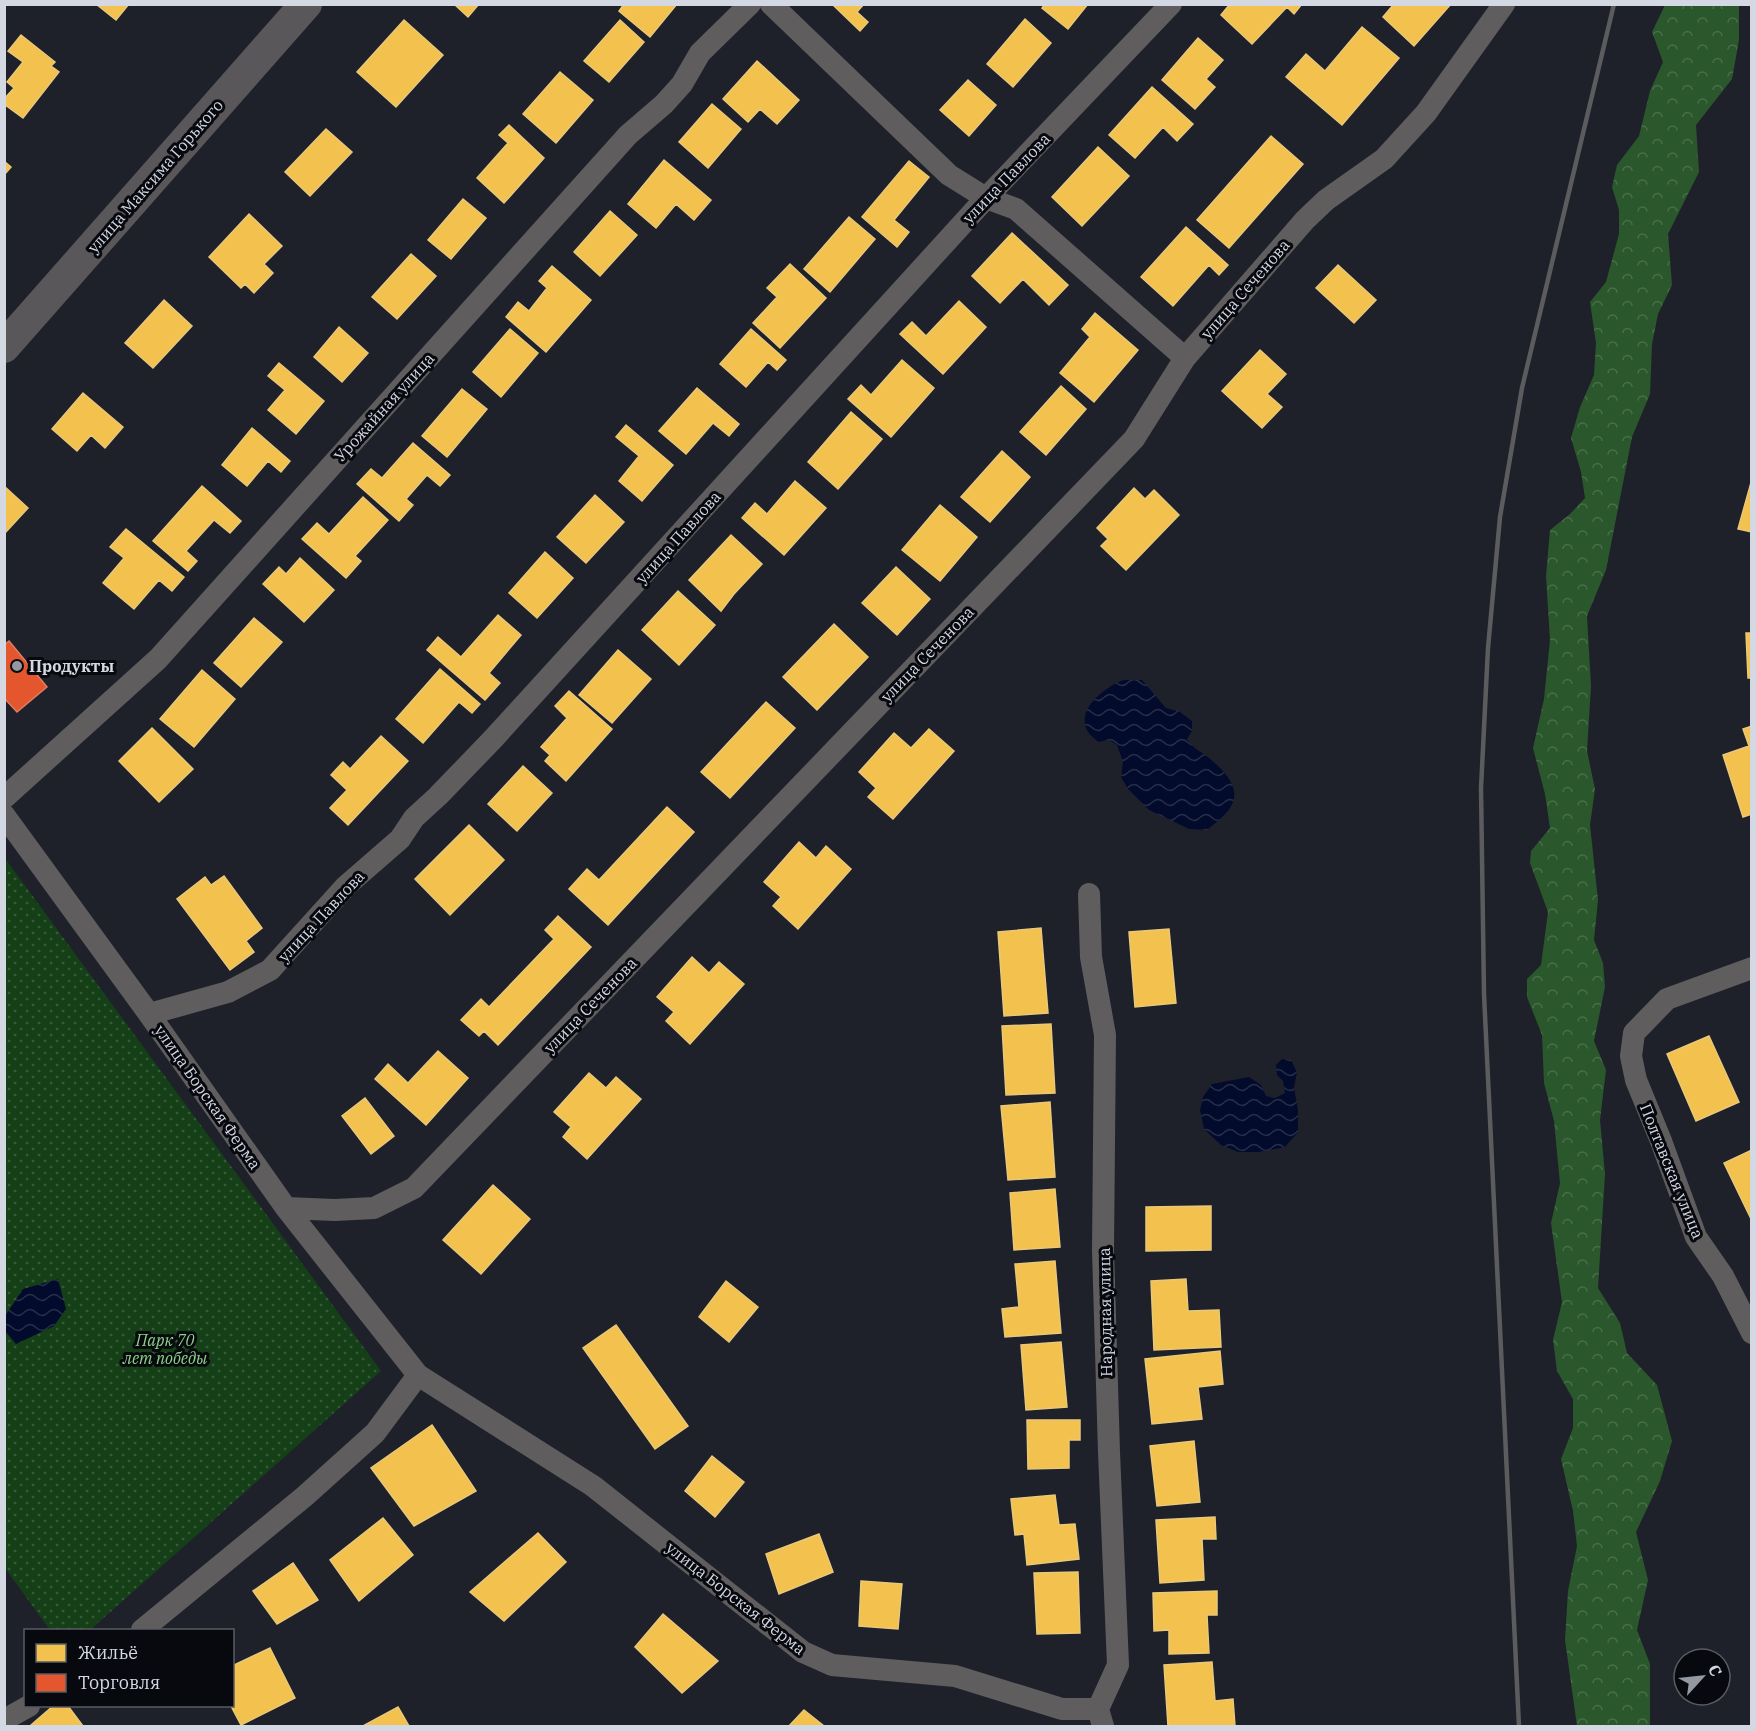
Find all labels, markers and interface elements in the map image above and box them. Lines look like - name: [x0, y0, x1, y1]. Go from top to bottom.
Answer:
- street label: улица Максима Горького: [83, 95, 227, 257]
- street label: улица Павлова: [958, 128, 1054, 227]
- street label: улица Сеченова: [1196, 235, 1294, 343]
- street label: Урожайная улица: [330, 348, 438, 466]
- street label: улица Павлова: [631, 486, 725, 587]
- street label: улица Сеченова: [876, 602, 978, 706]
- place label: Продукты: [29, 656, 114, 676]
- marker: Продукты: [10, 659, 24, 673]
- street label: улица Павлова: [273, 866, 369, 966]
- street label: улица Сеченова: [539, 953, 641, 1057]
- street label: улица Борская Ферма: [151, 1021, 266, 1173]
- street label: Полтавская улица: [1636, 1100, 1708, 1242]
- street label: Народная улица: [1094, 1247, 1116, 1377]
- park label: Парк 70 лет победы: [122, 1330, 208, 1368]
- street label: улица Борская Ферма: [662, 1537, 810, 1659]
- legend: [24, 1629, 234, 1707]
- text: Жильё: [78, 1641, 138, 1664]
- north arrow: [1672, 1647, 1732, 1707]
- text: С: [1704, 1661, 1727, 1679]
- text: Торговля: [78, 1671, 160, 1694]

